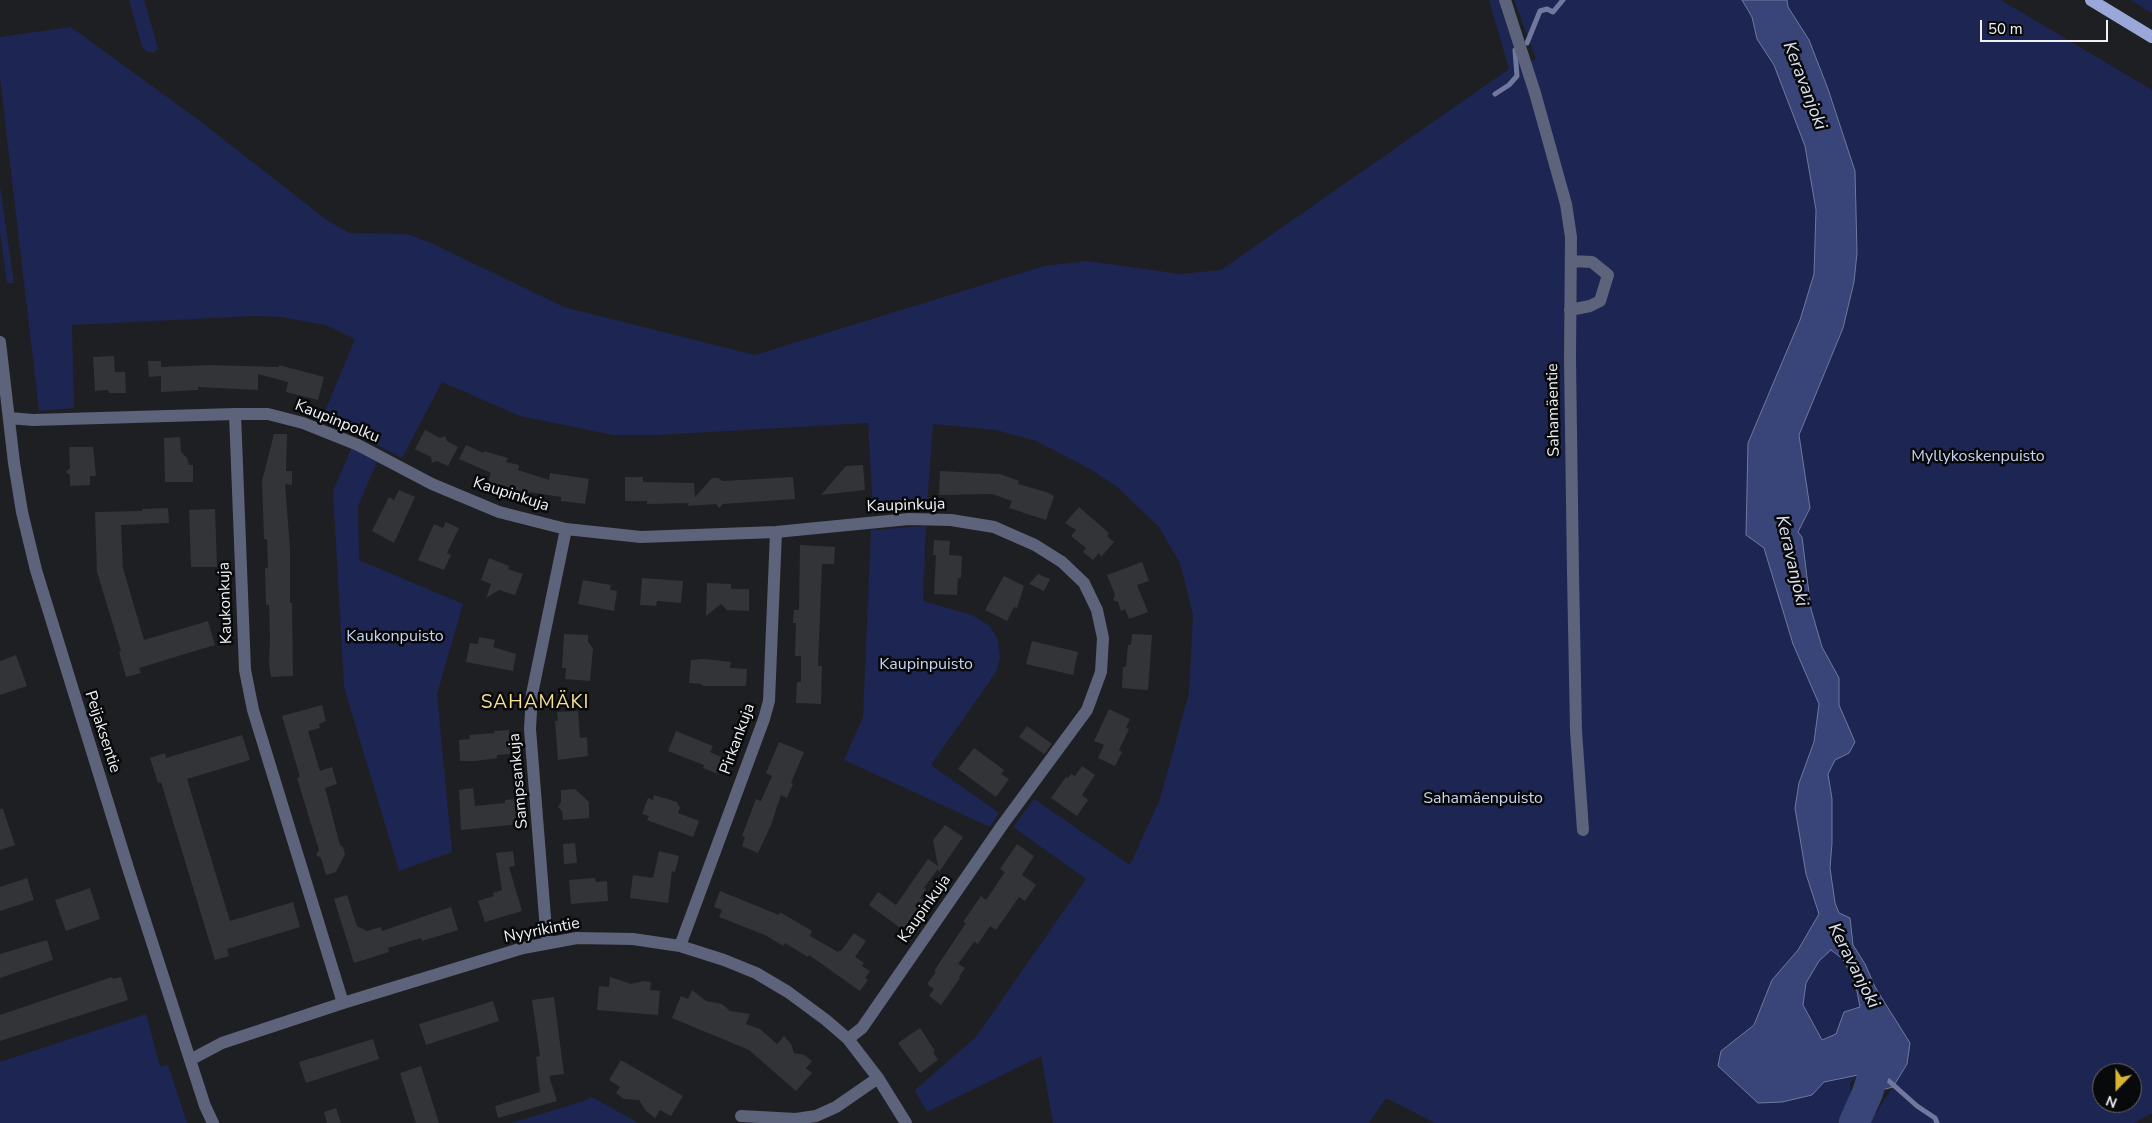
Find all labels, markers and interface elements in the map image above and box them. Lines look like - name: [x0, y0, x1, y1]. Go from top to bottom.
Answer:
- scale bar: [1982, 10, 2110, 42]
- text: 50 m: [1988, 19, 2023, 39]
- water label: Keravanjoki: [1777, 39, 1831, 133]
- street label: Sahamäentie: [1544, 363, 1564, 457]
- street label: Kaupinpolku: [292, 396, 382, 448]
- park label: Myllykoskenpuisto: [1911, 447, 2045, 467]
- street label: Kaupinkuja: [471, 474, 551, 516]
- street label: Kaupinkuja: [866, 495, 946, 517]
- water label: Keravanjoki: [1770, 513, 1812, 609]
- street label: Kaukonkuja: [215, 561, 237, 645]
- park label: Kaukonpuisto: [346, 627, 444, 647]
- park label: Kaupinpuisto: [879, 655, 973, 675]
- street label: Peijaksentie: [80, 689, 124, 775]
- district label: SAHAMÄKI: [480, 692, 590, 714]
- street label: Pirkankuja: [716, 701, 760, 777]
- street label: Sampsankuja: [505, 732, 533, 830]
- park label: Sahamäenpuisto: [1423, 789, 1543, 809]
- street label: Kaupinkuja: [895, 871, 955, 947]
- street label: Nyyrikintie: [503, 914, 581, 948]
- water label: Keravanjoki: [1822, 920, 1884, 1012]
- north arrow: [2092, 1063, 2142, 1113]
- text: N: [2103, 1091, 2120, 1112]

